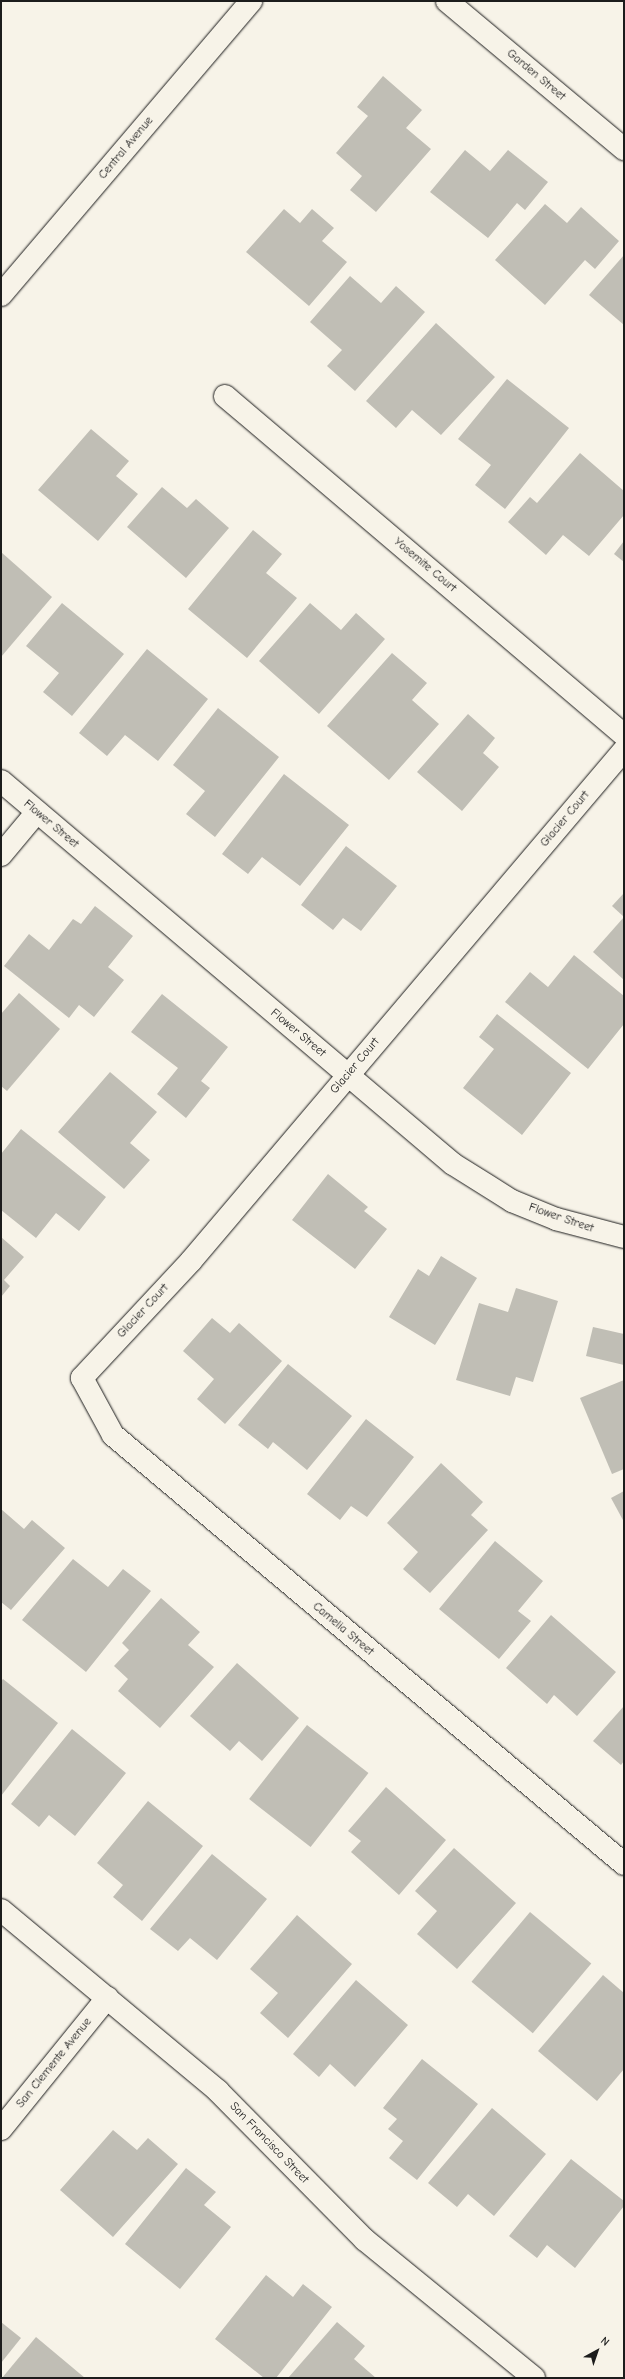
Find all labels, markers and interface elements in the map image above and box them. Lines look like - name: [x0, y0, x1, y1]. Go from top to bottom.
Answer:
- street label: Garden Street: [504, 46, 568, 104]
- street label: Central Avenue: [96, 114, 156, 182]
- street label: Yosemite Court: [391, 535, 459, 595]
- street label: Glacier Court: [537, 788, 593, 850]
- street label: Flower Street: [20, 797, 82, 851]
- street label: Flower Street: [267, 1006, 329, 1060]
- street label: Glacier Court: [327, 1035, 383, 1097]
- street label: Flower Street: [527, 1200, 595, 1236]
- street label: Glacier Court: [114, 1281, 172, 1341]
- street label: Camelia Street: [310, 1599, 376, 1659]
- street label: San Clemente Avenue: [13, 2015, 95, 2111]
- street label: San Francisco Street: [227, 2099, 311, 2187]
- north arrow: [577, 2331, 617, 2371]
- text: N: [598, 2334, 612, 2349]

